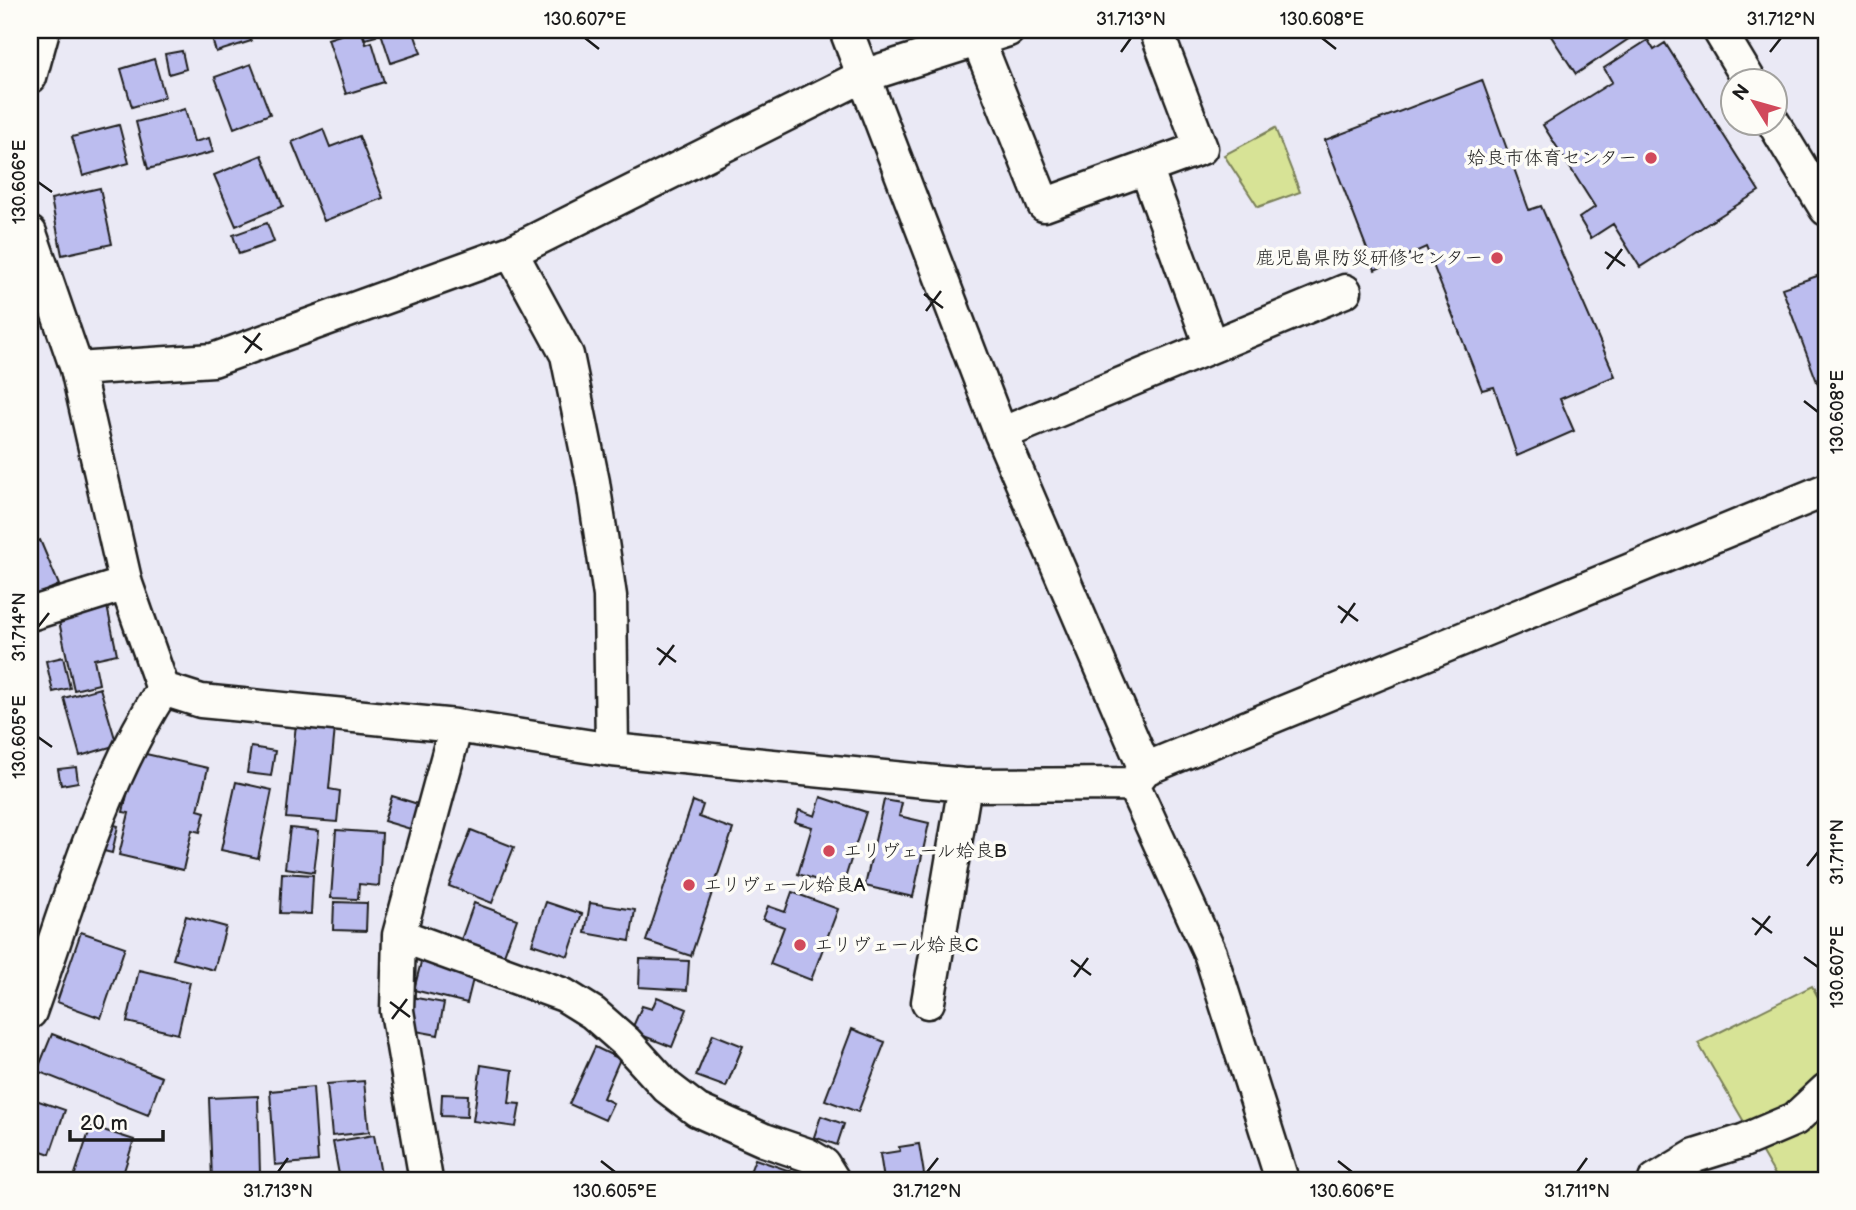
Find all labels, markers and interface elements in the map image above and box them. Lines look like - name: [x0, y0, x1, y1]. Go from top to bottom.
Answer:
- text: 130.607°E: [544, 9, 626, 30]
- text: 31.713°N: [1096, 9, 1166, 30]
- text: 130.608°E: [1280, 9, 1364, 30]
- text: 31.712°N: [1746, 9, 1816, 30]
- north arrow: [1720, 66, 1790, 136]
- text: N: [1728, 80, 1755, 105]
- text: 130.606°E: [9, 140, 30, 224]
- place label: 姶良市体育センター: [1467, 147, 1637, 170]
- marker: 姶良市体育センター: [1643, 150, 1659, 166]
- place label: 鹿児島県防災研修センター: [1256, 247, 1483, 270]
- marker: 鹿児島県防災研修センター: [1489, 250, 1505, 266]
- text: 130.608°E: [1827, 370, 1848, 454]
- text: 31.714°N: [9, 592, 30, 662]
- text: 130.605°E: [9, 695, 30, 779]
- text: 31.711°N: [1827, 819, 1848, 885]
- place label: エリヴェール姶良B: [843, 840, 1007, 863]
- marker: エリヴェール姶良B: [821, 843, 837, 859]
- place label: エリヴェール姶良A: [703, 874, 866, 897]
- marker: エリヴェール姶良A: [681, 877, 697, 893]
- text: 130.607°E: [1827, 926, 1848, 1008]
- place label: エリヴェール姶良C: [814, 934, 978, 957]
- marker: エリヴェール姶良C: [792, 937, 808, 953]
- scale bar: [70, 1098, 163, 1142]
- text: 20 m: [80, 1111, 128, 1136]
- text: 31.713°N: [243, 1181, 313, 1202]
- text: 130.605°E: [573, 1181, 657, 1202]
- text: 31.712°N: [892, 1181, 962, 1202]
- text: 130.606°E: [1310, 1181, 1394, 1202]
- text: 31.711°N: [1544, 1181, 1610, 1202]

